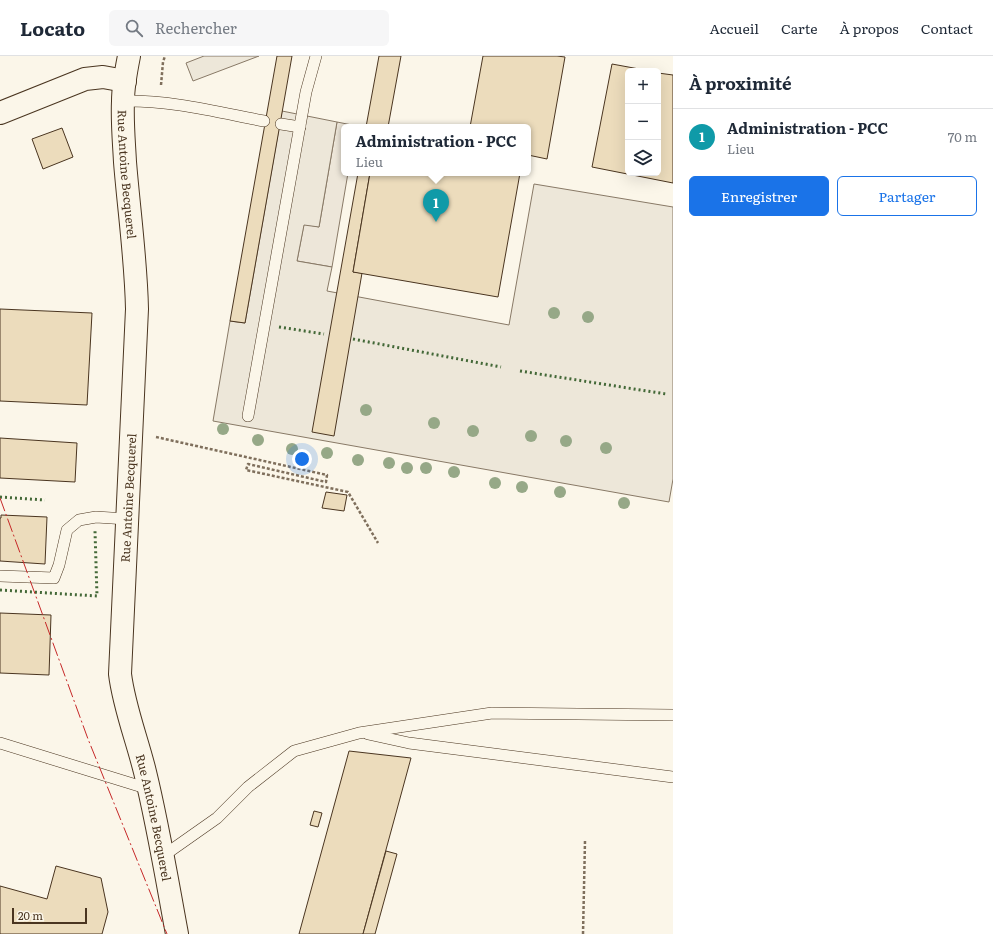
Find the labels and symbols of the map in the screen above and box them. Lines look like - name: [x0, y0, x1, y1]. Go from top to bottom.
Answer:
- street label: Rue Antoine Becquerel: [114, 110, 141, 240]
- pin: 1: [423, 189, 449, 222]
- street label: Rue Antoine Becquerel: [116, 433, 140, 563]
- your location: [292, 449, 312, 469]
- street label: Rue Antoine Becquerel: [132, 752, 176, 882]
- scale bar: [12, 906, 87, 925]

